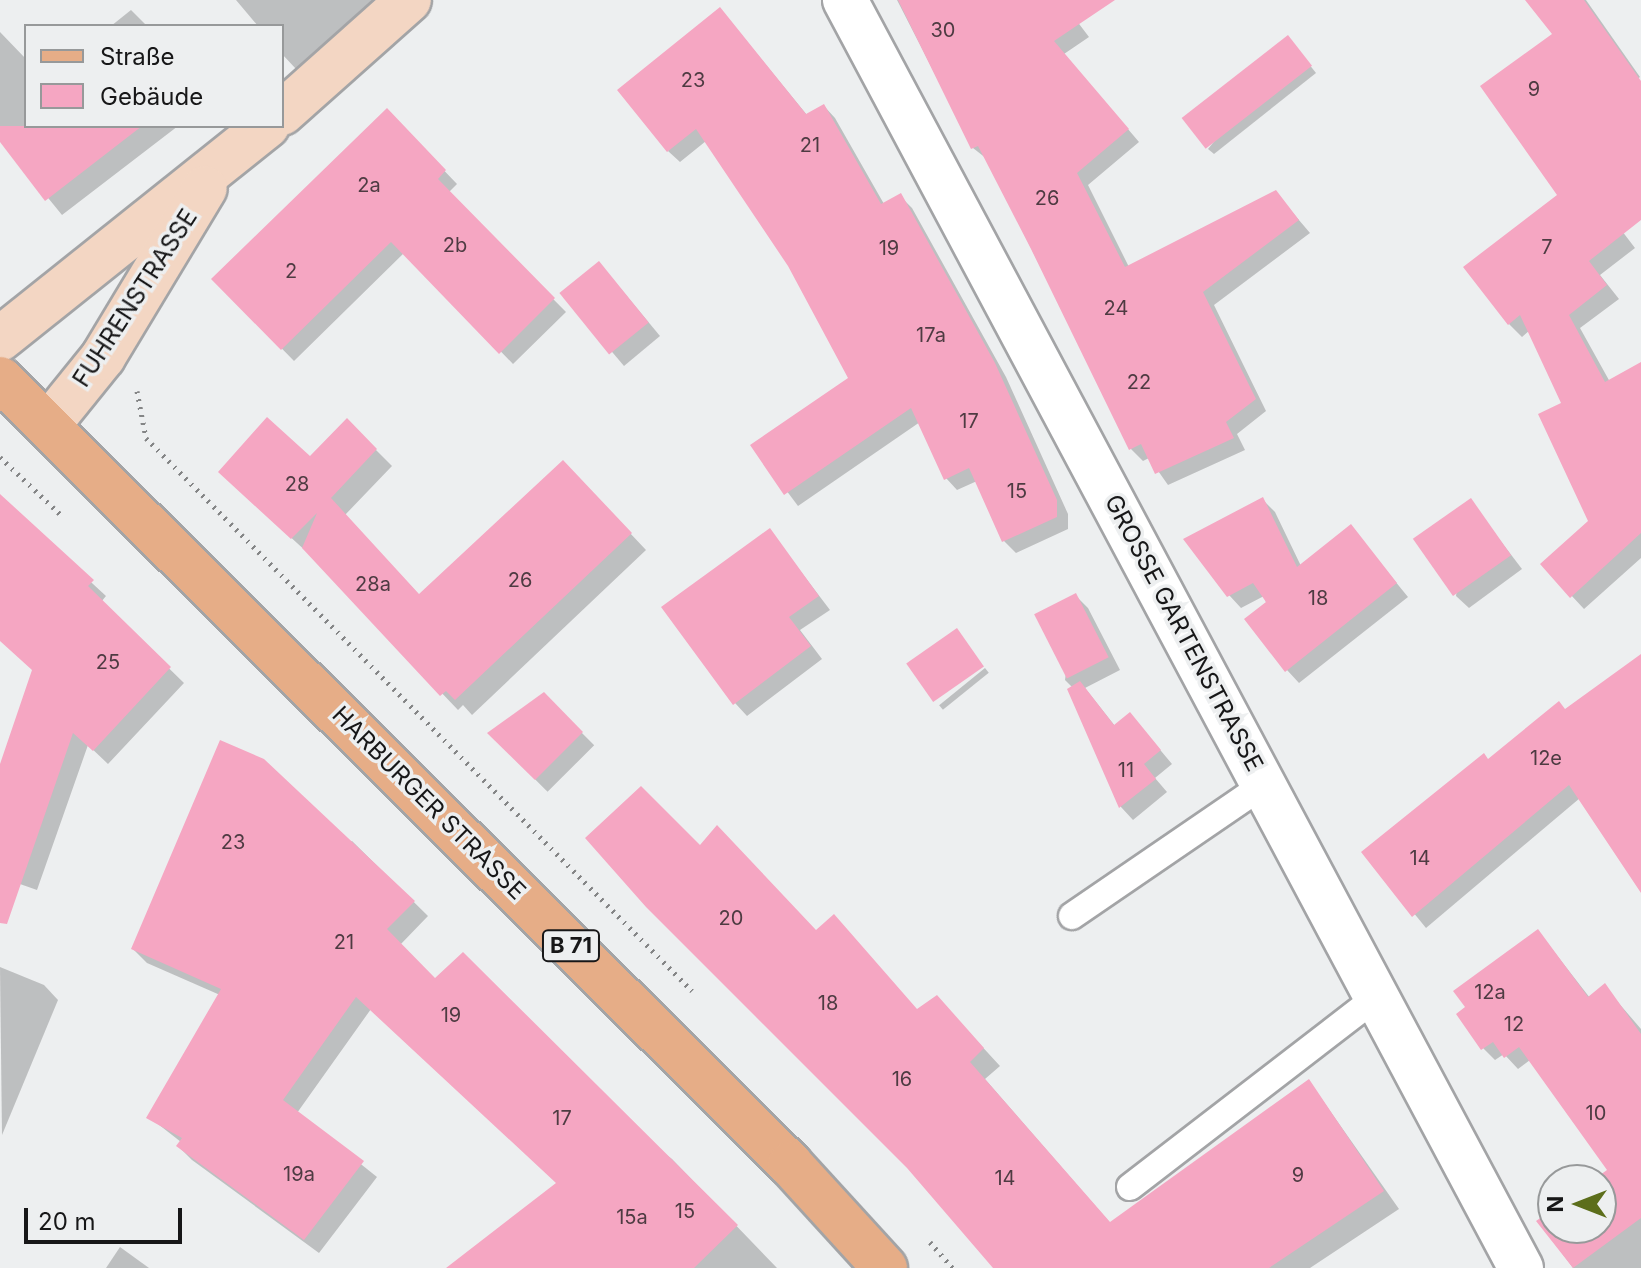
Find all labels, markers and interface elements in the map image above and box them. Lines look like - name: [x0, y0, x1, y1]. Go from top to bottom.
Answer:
- house number: 30: [931, 18, 955, 42]
- legend: [24, 24, 284, 128]
- text: Straße: [100, 42, 175, 71]
- house number: 23: [681, 68, 705, 92]
- house number: 9: [1528, 77, 1540, 101]
- text: Gebäude: [100, 82, 203, 111]
- house number: 21: [800, 133, 820, 157]
- house number: 2a: [357, 173, 381, 197]
- house number: 26: [1035, 186, 1059, 210]
- street label: FUHRENSTRASSE: [67, 204, 203, 392]
- house number: 2b: [443, 233, 467, 257]
- house number: 7: [1541, 235, 1553, 259]
- house number: 19: [879, 236, 899, 260]
- house number: 2: [285, 259, 297, 283]
- house number: 24: [1104, 296, 1128, 320]
- house number: 17a: [916, 323, 946, 347]
- house number: 22: [1127, 370, 1151, 394]
- house number: 17: [959, 409, 979, 433]
- house number: 28: [285, 472, 309, 496]
- house number: 15: [1007, 479, 1027, 503]
- street label: GROSSE GARTENSTRASSE: [1099, 490, 1269, 776]
- house number: 26: [508, 568, 532, 592]
- house number: 28a: [355, 572, 391, 596]
- house number: 18: [1308, 586, 1328, 610]
- house number: 25: [96, 650, 120, 674]
- street label: HARBURGER STRASSE: [326, 700, 532, 906]
- house number: 12e: [1530, 746, 1562, 770]
- house number: 11: [1118, 758, 1134, 782]
- house number: 23: [221, 830, 245, 854]
- house number: 14: [1409, 846, 1431, 870]
- house number: 20: [719, 906, 743, 930]
- road number: B 71: [541, 928, 601, 964]
- house number: 21: [334, 930, 354, 954]
- house number: 12a: [1474, 980, 1506, 1004]
- house number: 18: [818, 991, 838, 1015]
- house number: 19: [441, 1003, 461, 1027]
- house number: 12: [1504, 1012, 1524, 1036]
- house number: 16: [892, 1067, 912, 1091]
- house number: 10: [1586, 1101, 1606, 1125]
- house number: 17: [552, 1106, 572, 1130]
- house number: 19a: [283, 1162, 315, 1186]
- house number: 9: [1292, 1163, 1304, 1187]
- north arrow: [1537, 1164, 1617, 1244]
- house number: 14: [994, 1166, 1016, 1190]
- scale bar: [28, 1192, 186, 1242]
- text: N: [1542, 1196, 1568, 1212]
- house number: 15: [675, 1199, 695, 1223]
- house number: 15a: [616, 1205, 648, 1229]
- text: 20 m: [38, 1207, 96, 1236]

